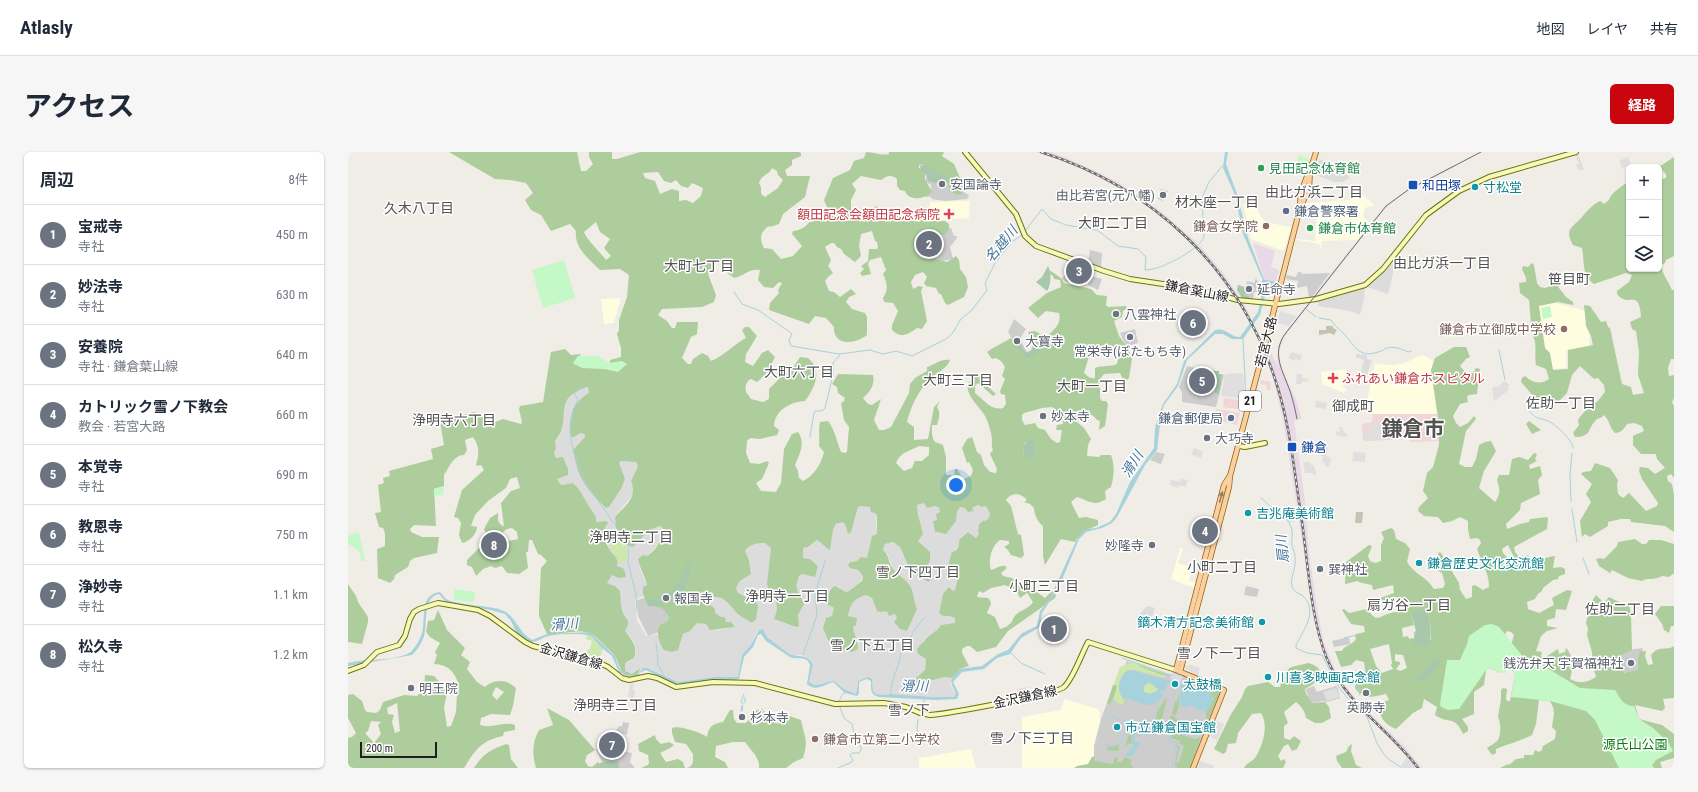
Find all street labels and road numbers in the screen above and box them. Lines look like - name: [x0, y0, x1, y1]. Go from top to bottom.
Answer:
- street label: 鎌倉葉山線: [1164, 277, 1230, 305]
- street label: 若宮大路: [1252, 315, 1280, 369]
- road number: 21: [1239, 391, 1261, 411]
- street label: 金沢鎌倉線: [538, 640, 604, 672]
- street label: 金沢鎌倉線: [992, 683, 1058, 711]

